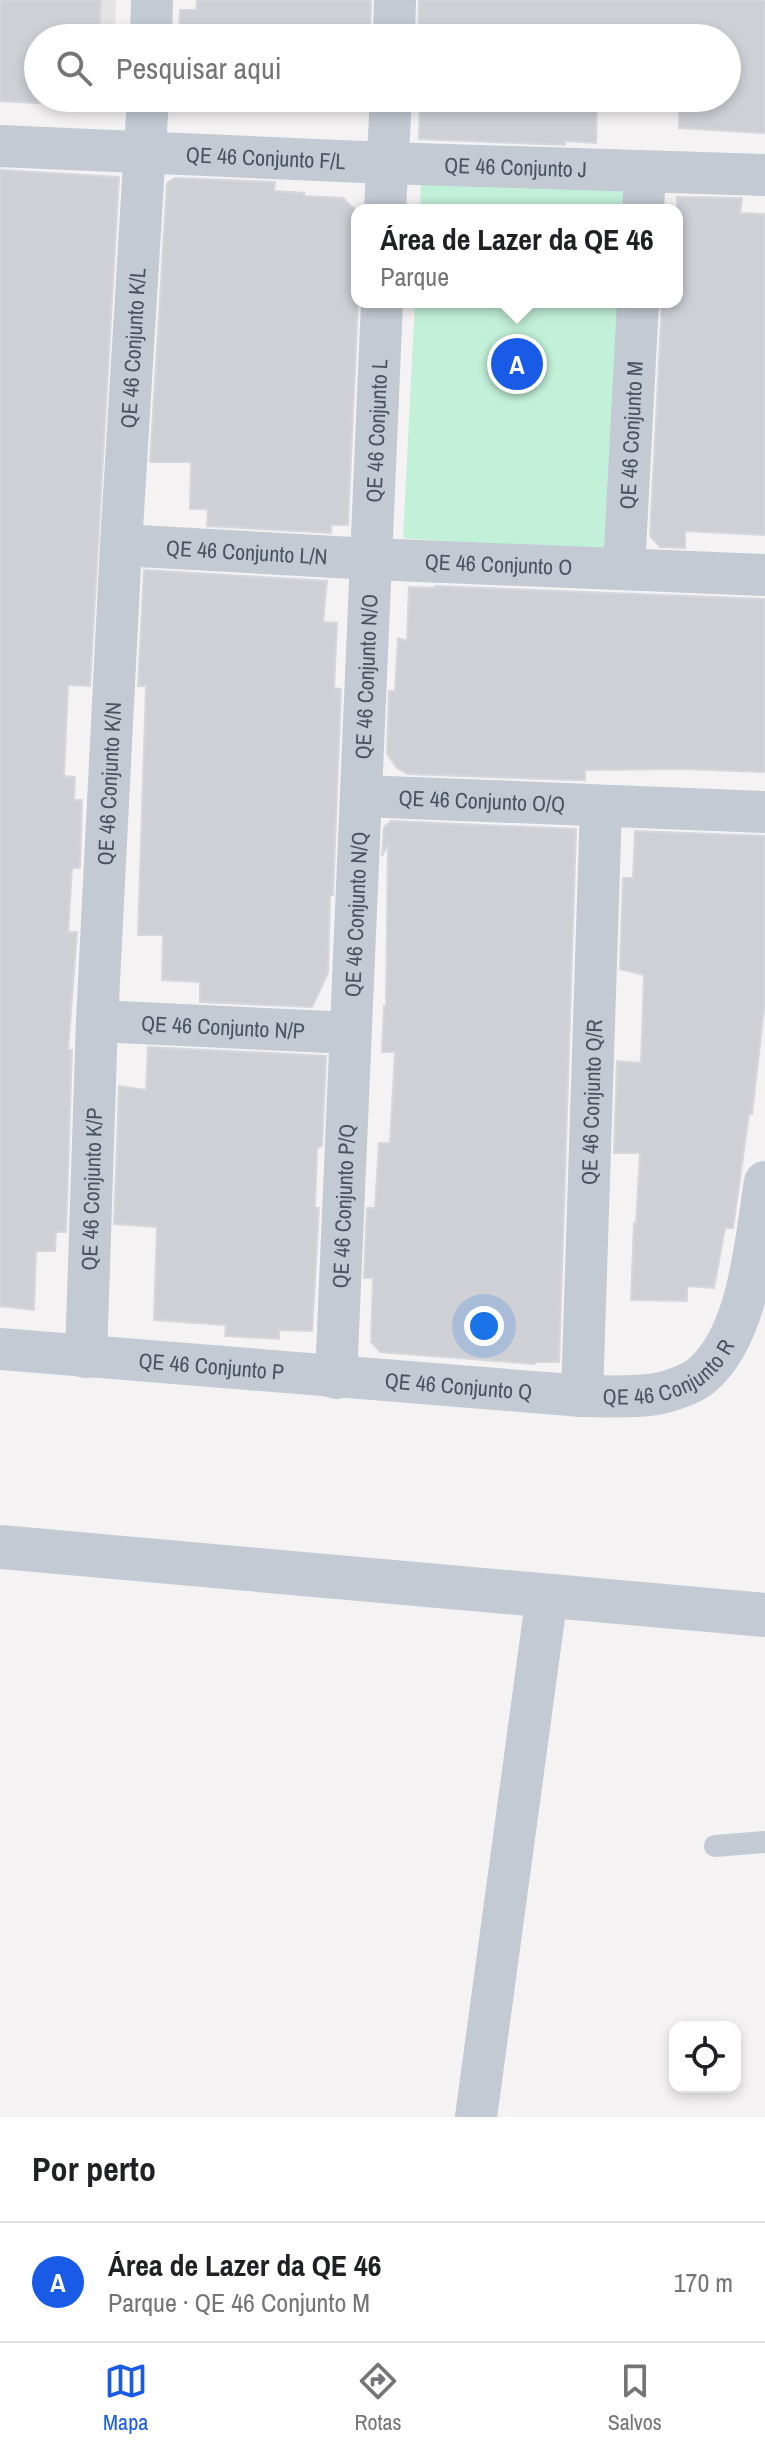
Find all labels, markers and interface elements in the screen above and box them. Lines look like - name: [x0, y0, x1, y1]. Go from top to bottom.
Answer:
- search box: [24, 24, 741, 112]
- icon: search: [52, 46, 96, 90]
- text: Pesquisar aqui: [116, 48, 281, 88]
- street label: QE 46 Conjunto F/L: [185, 139, 346, 176]
- street label: QE 46 Conjunto J: [444, 150, 587, 184]
- popup: [351, 204, 683, 308]
- text: Área de Lazer da QE 46: [380, 219, 654, 259]
- text: Parque: [380, 259, 449, 294]
- street label: QE 46 Conjunto K/L: [113, 267, 153, 429]
- pin: A: [491, 334, 543, 394]
- street label: QE 46 Conjunto L: [358, 358, 395, 503]
- street label: QE 46 Conjunto M: [612, 360, 650, 510]
- street label: QE 46 Conjunto L/N: [165, 533, 328, 572]
- street label: QE 46 Conjunto O: [424, 546, 573, 582]
- street label: QE 46 Conjunto N/O: [347, 593, 385, 760]
- street label: QE 46 Conjunto K/N: [90, 701, 128, 866]
- street label: QE 46 Conjunto O/Q: [398, 782, 566, 819]
- street label: QE 46 Conjunto N/Q: [337, 831, 374, 998]
- street label: QE 46 Conjunto N/P: [140, 1008, 305, 1046]
- street label: QE 46 Conjunto Q/R: [574, 1019, 609, 1185]
- street label: QE 46 Conjunto K/P: [74, 1107, 109, 1271]
- street label: QE 46 Conjunto P/Q: [325, 1123, 362, 1289]
- your location: [464, 1306, 504, 1346]
- street label: QE 46 Conjunto R: [602, 1334, 741, 1412]
- street label: QE 46 Conjunto P: [138, 1345, 285, 1387]
- street label: QE 46 Conjunto Q: [384, 1365, 533, 1407]
- map controls: [669, 2021, 741, 2093]
- button: locate: [669, 2021, 741, 2093]
- text: Por perto: [32, 2146, 156, 2192]
- text: Área de Lazer da QE 46: [108, 2245, 381, 2285]
- text: A: [50, 2265, 66, 2300]
- text: 170 m: [674, 2265, 733, 2300]
- text: Parque · QE 46 Conjunto M: [108, 2285, 370, 2320]
- tab: Mapa: [103, 2359, 148, 2437]
- tab: Rotas: [354, 2359, 402, 2437]
- tab: Salvos: [608, 2359, 662, 2437]

